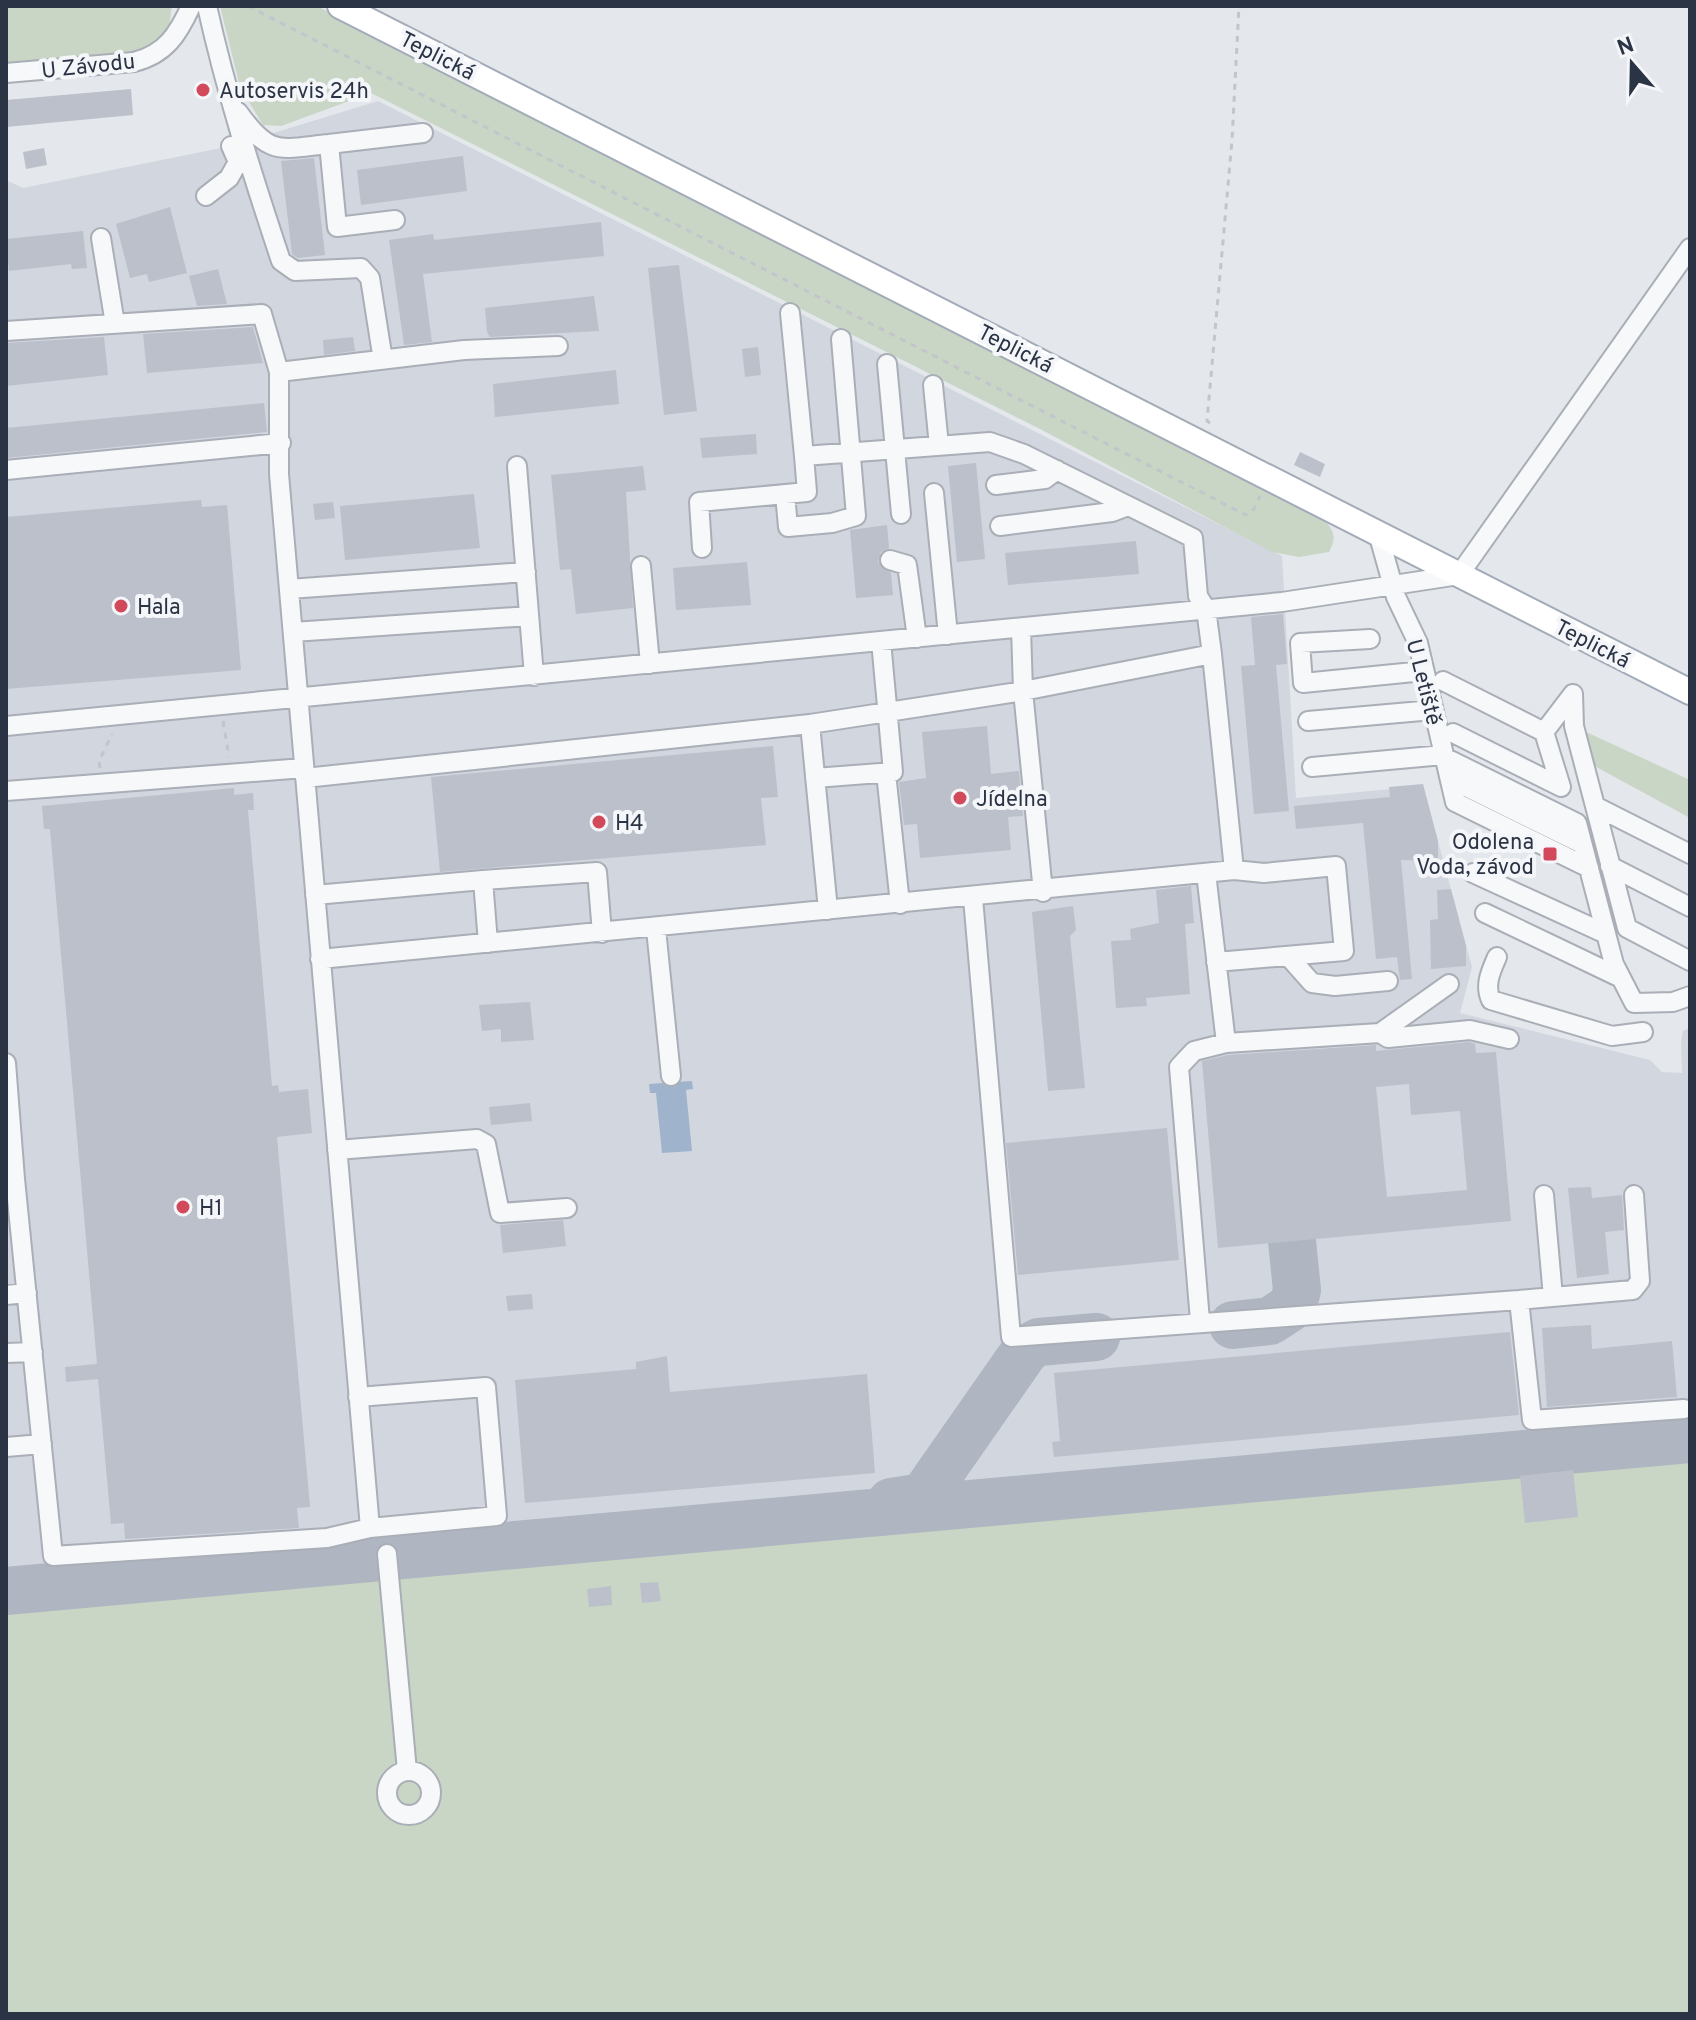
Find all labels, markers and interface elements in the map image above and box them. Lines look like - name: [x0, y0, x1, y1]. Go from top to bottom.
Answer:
- north arrow: [1592, 24, 1672, 104]
- street label: Teplická: [395, 27, 479, 88]
- text: N: [1614, 32, 1638, 63]
- street label: U Závodu: [40, 49, 137, 86]
- place label: Autoservis 24h: [219, 79, 369, 106]
- marker: Autoservis 24h: [194, 81, 212, 99]
- street label: Teplická: [973, 320, 1057, 381]
- place label: Hala: [137, 595, 181, 622]
- marker: Hala: [112, 597, 130, 615]
- street label: Teplická: [1550, 615, 1634, 676]
- street label: U Letiště: [1399, 637, 1446, 728]
- place label: Jídelna: [976, 787, 1048, 814]
- marker: Jídelna: [951, 789, 969, 807]
- place label: H4: [615, 811, 644, 838]
- marker: H4: [590, 813, 608, 831]
- place label: Odolena Voda, závod: [1416, 830, 1534, 882]
- marker: Odolena Voda, závod: [1541, 845, 1559, 863]
- place label: H1: [199, 1196, 223, 1223]
- marker: H1: [174, 1198, 192, 1216]

